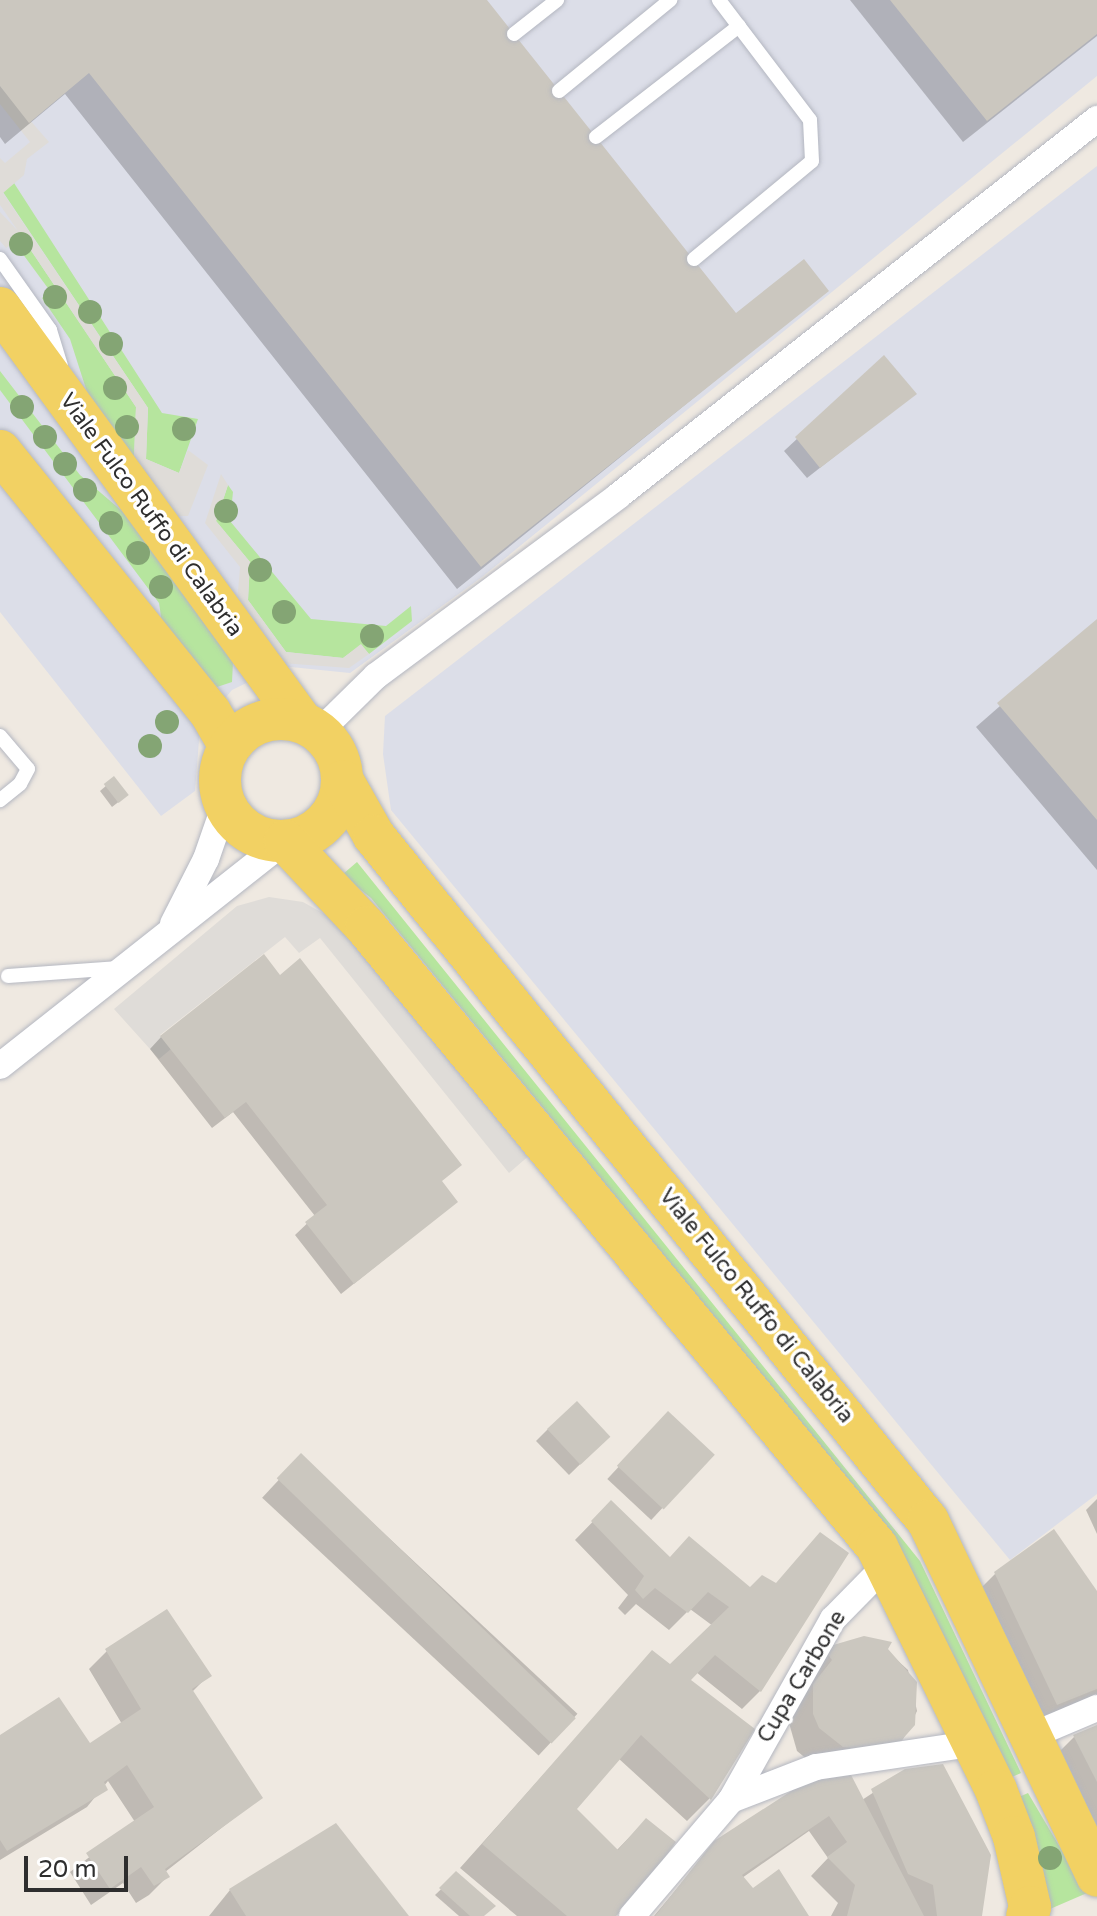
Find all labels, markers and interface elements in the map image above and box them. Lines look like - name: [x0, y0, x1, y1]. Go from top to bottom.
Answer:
- street label: Viale Fulco Ruffo di Calabria: [54, 388, 248, 642]
- street label: Viale Fulco Ruffo di Calabria: [653, 1183, 859, 1429]
- street label: Cupa Carbone: [752, 1606, 852, 1748]
- scale bar: [28, 1840, 132, 1890]
- text: 20 m: [38, 1855, 96, 1884]

